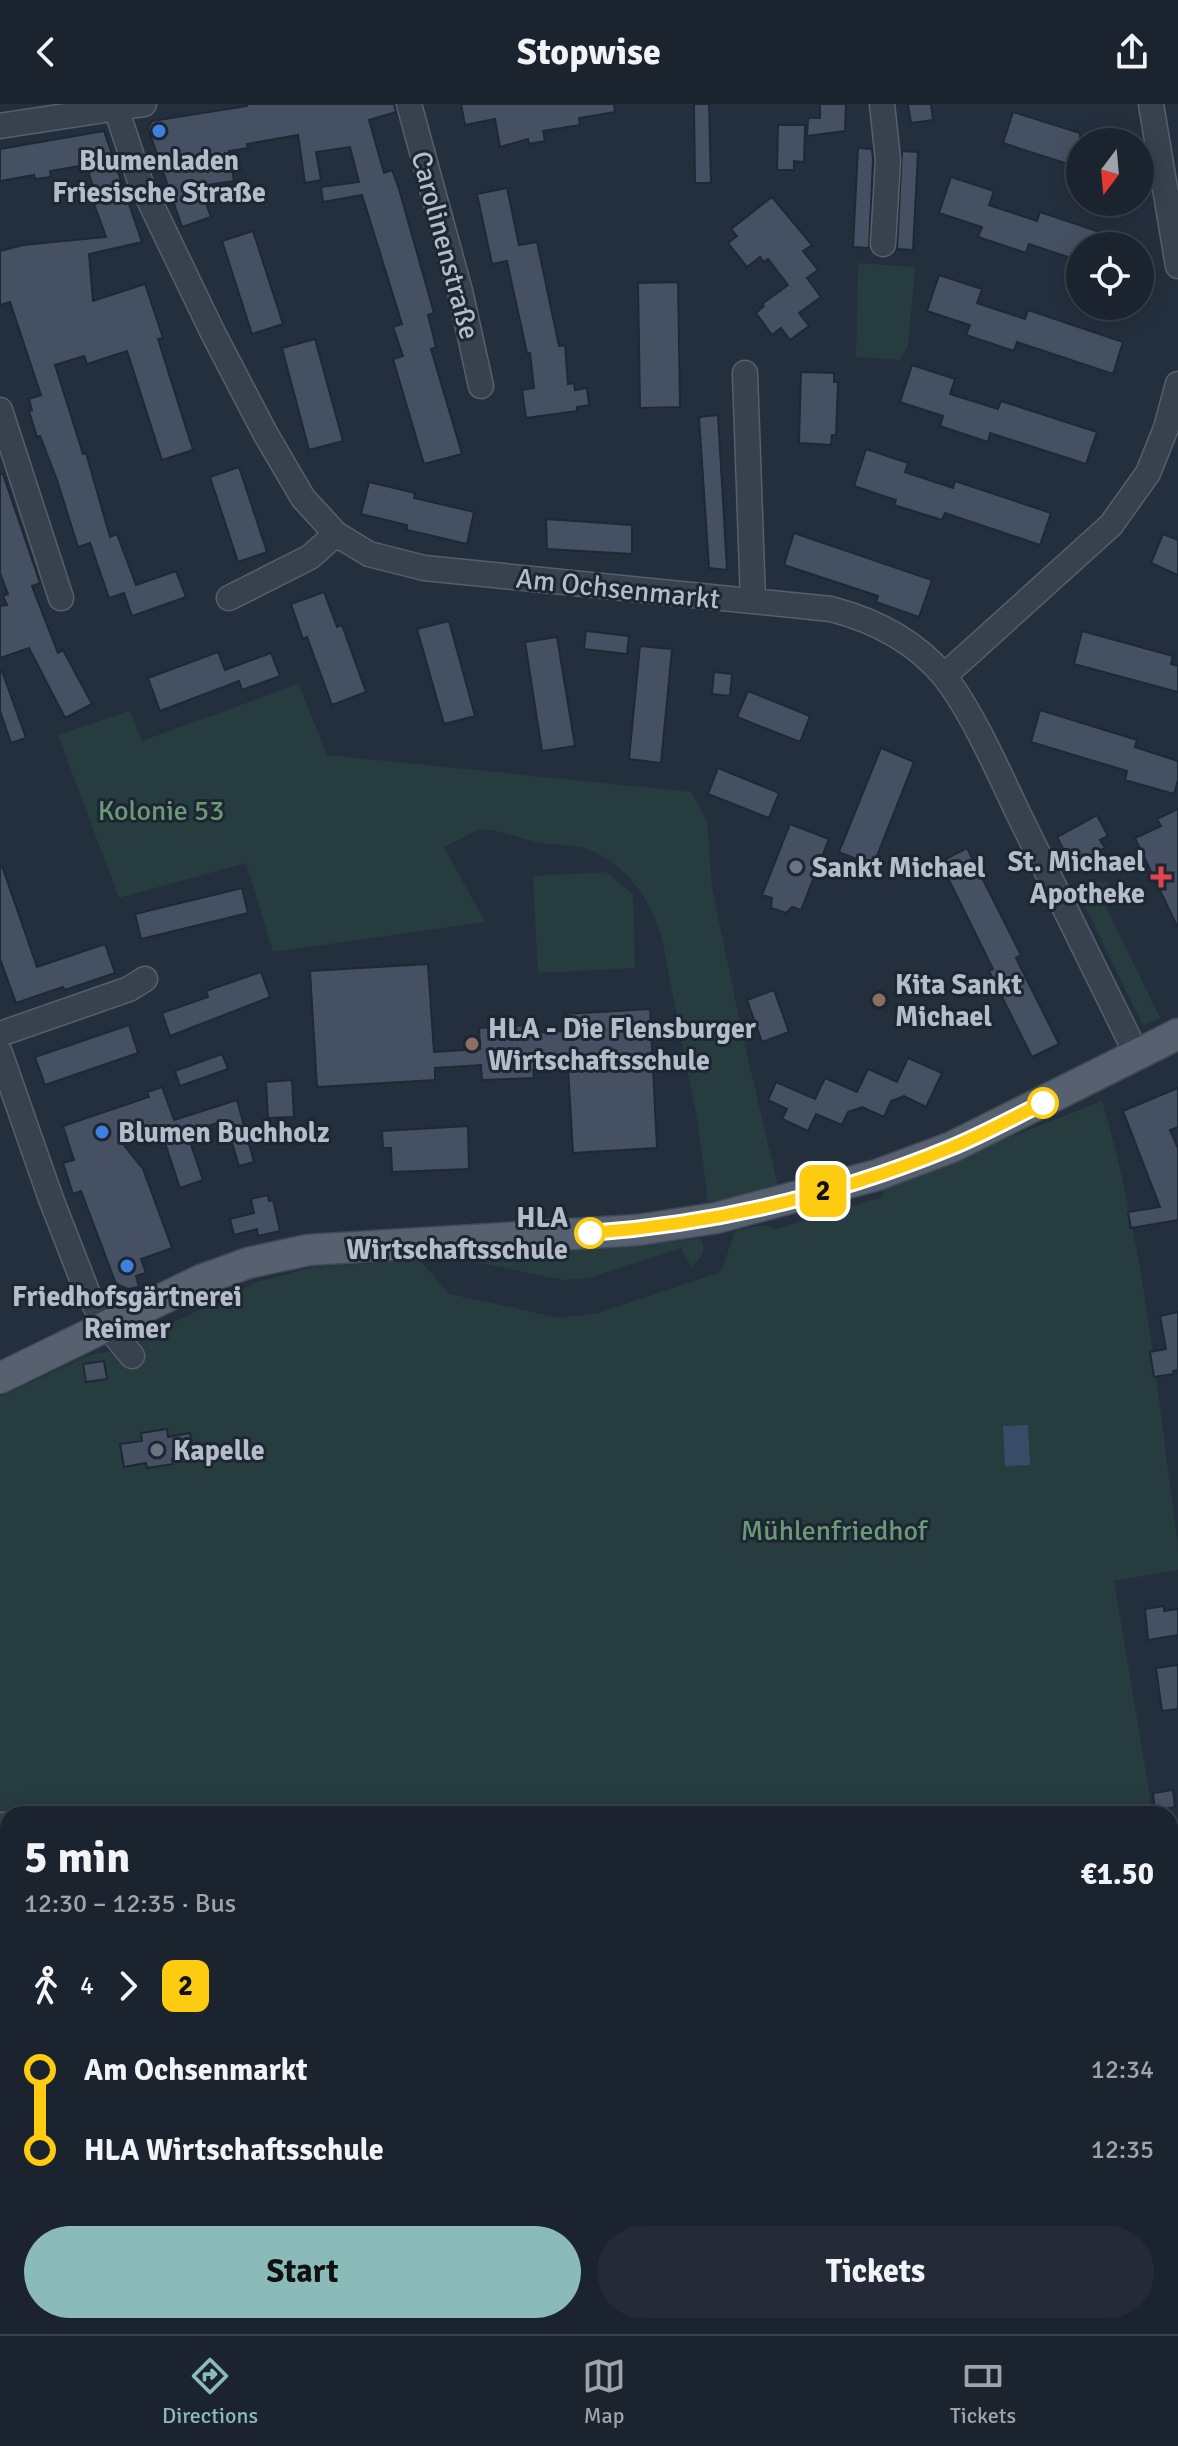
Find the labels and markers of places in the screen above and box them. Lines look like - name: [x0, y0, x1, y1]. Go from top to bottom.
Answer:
- marker: Blumenladen Friesische Straße: [150, 122, 168, 140]
- place label: Blumenladen Friesische Straße: [52, 144, 266, 210]
- place label: St. Michael Apotheke: [1008, 845, 1145, 911]
- place label: Sankt Michael: [812, 851, 986, 885]
- marker: Sankt Michael: [787, 858, 805, 876]
- marker: St. Michael Apotheke: [1152, 868, 1170, 886]
- place label: Kita Sankt Michael: [895, 968, 1023, 1034]
- marker: Kita Sankt Michael: [870, 991, 888, 1009]
- place label: HLA - Die Flensburger Wirtschaftsschule: [488, 1012, 757, 1078]
- marker: HLA - Die Flensburger Wirtschaftsschule: [463, 1035, 481, 1053]
- unlabelled marker: [1028, 1088, 1058, 1118]
- place label: Blumen Buchholz: [118, 1116, 330, 1150]
- marker: Blumen Buchholz: [93, 1123, 111, 1141]
- place label: HLA Wirtschaftsschule: [346, 1201, 568, 1267]
- marker: HLA Wirtschaftsschule: [575, 1218, 605, 1248]
- marker: Friedhofsgärtnerei Reimer: [118, 1257, 136, 1275]
- place label: Friedhofsgärtnerei Reimer: [12, 1280, 242, 1346]
- place label: Kapelle: [173, 1434, 265, 1468]
- marker: Kapelle: [148, 1441, 166, 1459]

